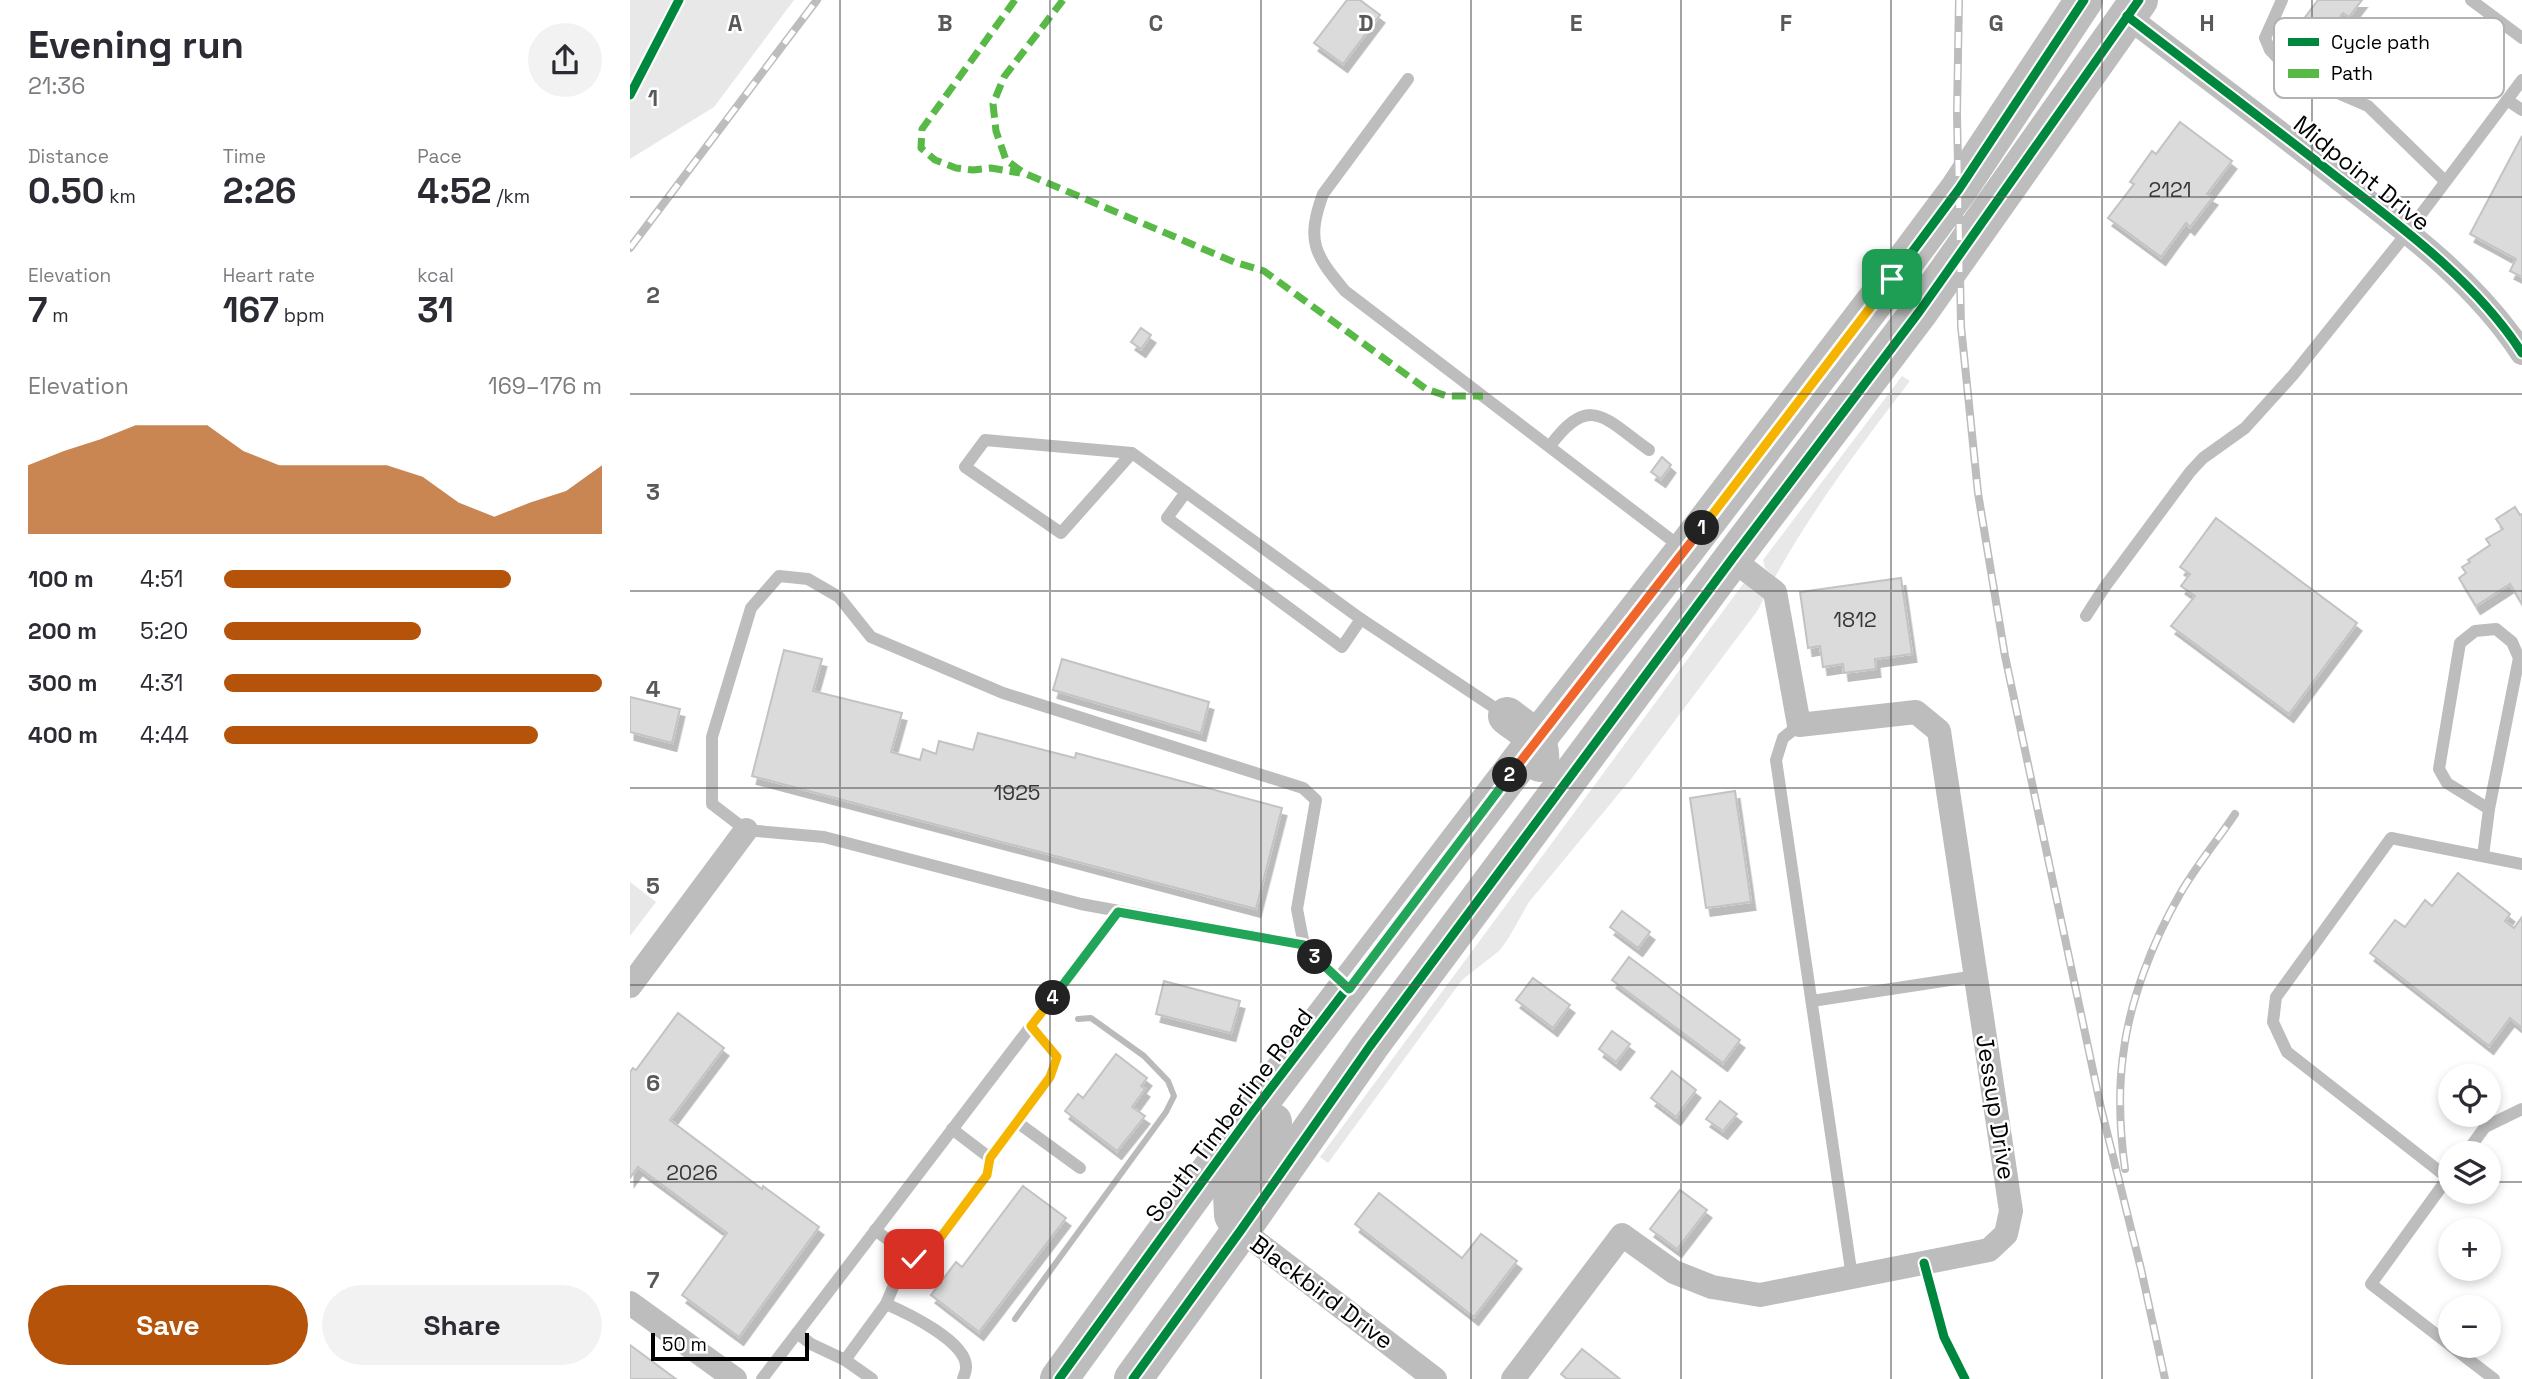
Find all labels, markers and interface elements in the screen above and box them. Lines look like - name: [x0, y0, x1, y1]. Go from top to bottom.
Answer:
- text: A: [728, 8, 743, 38]
- text: B: [937, 8, 953, 38]
- text: C: [1149, 8, 1163, 38]
- text: D: [1358, 8, 1374, 38]
- text: E: [1570, 8, 1582, 38]
- text: F: [1780, 8, 1792, 38]
- text: G: [1988, 8, 2004, 38]
- text: H: [2199, 8, 2215, 38]
- legend: [2274, 18, 2504, 98]
- text: Evening run: [28, 21, 244, 69]
- button: share: [528, 23, 602, 97]
- text: Cycle path: [2331, 30, 2430, 55]
- text: Path: [2331, 61, 2373, 86]
- text: 21:36: [28, 71, 85, 101]
- text: 1: [648, 83, 658, 113]
- street label: Midpoint Drive: [2287, 108, 2437, 238]
- text: Distance: [28, 144, 109, 169]
- text: Time: [223, 144, 266, 169]
- text: Pace: [417, 144, 462, 169]
- text: 0.50: [28, 169, 104, 213]
- text: 2:26: [223, 169, 296, 213]
- text: 4:52: [417, 169, 492, 213]
- house number: 2121: [2149, 176, 2191, 203]
- text: km: [104, 184, 136, 209]
- text: /km: [492, 184, 530, 209]
- pin: [1862, 249, 1922, 309]
- icon: arrive: [1873, 260, 1911, 298]
- text: Elevation: [28, 263, 111, 288]
- text: Heart rate: [223, 263, 315, 288]
- text: kcal: [417, 263, 454, 288]
- text: 2: [646, 280, 660, 310]
- text: 7: [28, 288, 47, 332]
- text: 167: [223, 288, 279, 332]
- text: 31: [417, 288, 454, 332]
- text: m: [47, 303, 69, 328]
- text: bpm: [279, 303, 325, 328]
- text: Elevation: [28, 371, 129, 401]
- text: 169–176 m: [488, 371, 602, 401]
- text: 3: [646, 477, 660, 507]
- pin: 1: [1684, 510, 1720, 546]
- text: 1: [1697, 515, 1706, 540]
- text: 100 m: [28, 564, 94, 594]
- text: 4:51: [140, 564, 183, 594]
- house number: 1812: [1833, 606, 1877, 633]
- text: 200 m: [28, 616, 97, 646]
- text: 5:20: [140, 616, 188, 646]
- text: 300 m: [28, 668, 97, 698]
- text: 4:31: [140, 668, 183, 698]
- text: 4: [646, 674, 661, 704]
- text: 400 m: [28, 720, 98, 750]
- text: 4:44: [140, 720, 189, 750]
- pin: 2: [1492, 758, 1528, 792]
- text: 2: [1504, 762, 1515, 787]
- house number: 1925: [994, 779, 1040, 806]
- text: 5: [646, 871, 660, 901]
- pin: 3: [1298, 940, 1332, 974]
- text: 3: [1309, 944, 1320, 969]
- pin: 4: [1036, 981, 1070, 1016]
- text: 4: [1046, 985, 1059, 1010]
- street label: South Timberline Road: [1138, 1002, 1320, 1228]
- street label: Jessup Drive: [1969, 1032, 2023, 1182]
- map controls: [2438, 1064, 2501, 1358]
- button: locate: [2438, 1064, 2501, 1127]
- text: 6: [646, 1068, 660, 1098]
- button: layers: [2438, 1141, 2501, 1204]
- house number: 2026: [666, 1159, 718, 1186]
- button: +: [2438, 1218, 2501, 1281]
- street label: Blackbird Drive: [1244, 1228, 1400, 1356]
- pin: [884, 1229, 944, 1289]
- icon: check: [895, 1240, 933, 1278]
- text: 7: [647, 1265, 660, 1295]
- button: Save: [28, 1285, 308, 1365]
- button: Share: [322, 1285, 602, 1365]
- button: −: [2438, 1295, 2501, 1358]
- scale bar: [651, 1330, 808, 1362]
- text: 50 m: [662, 1332, 707, 1357]

